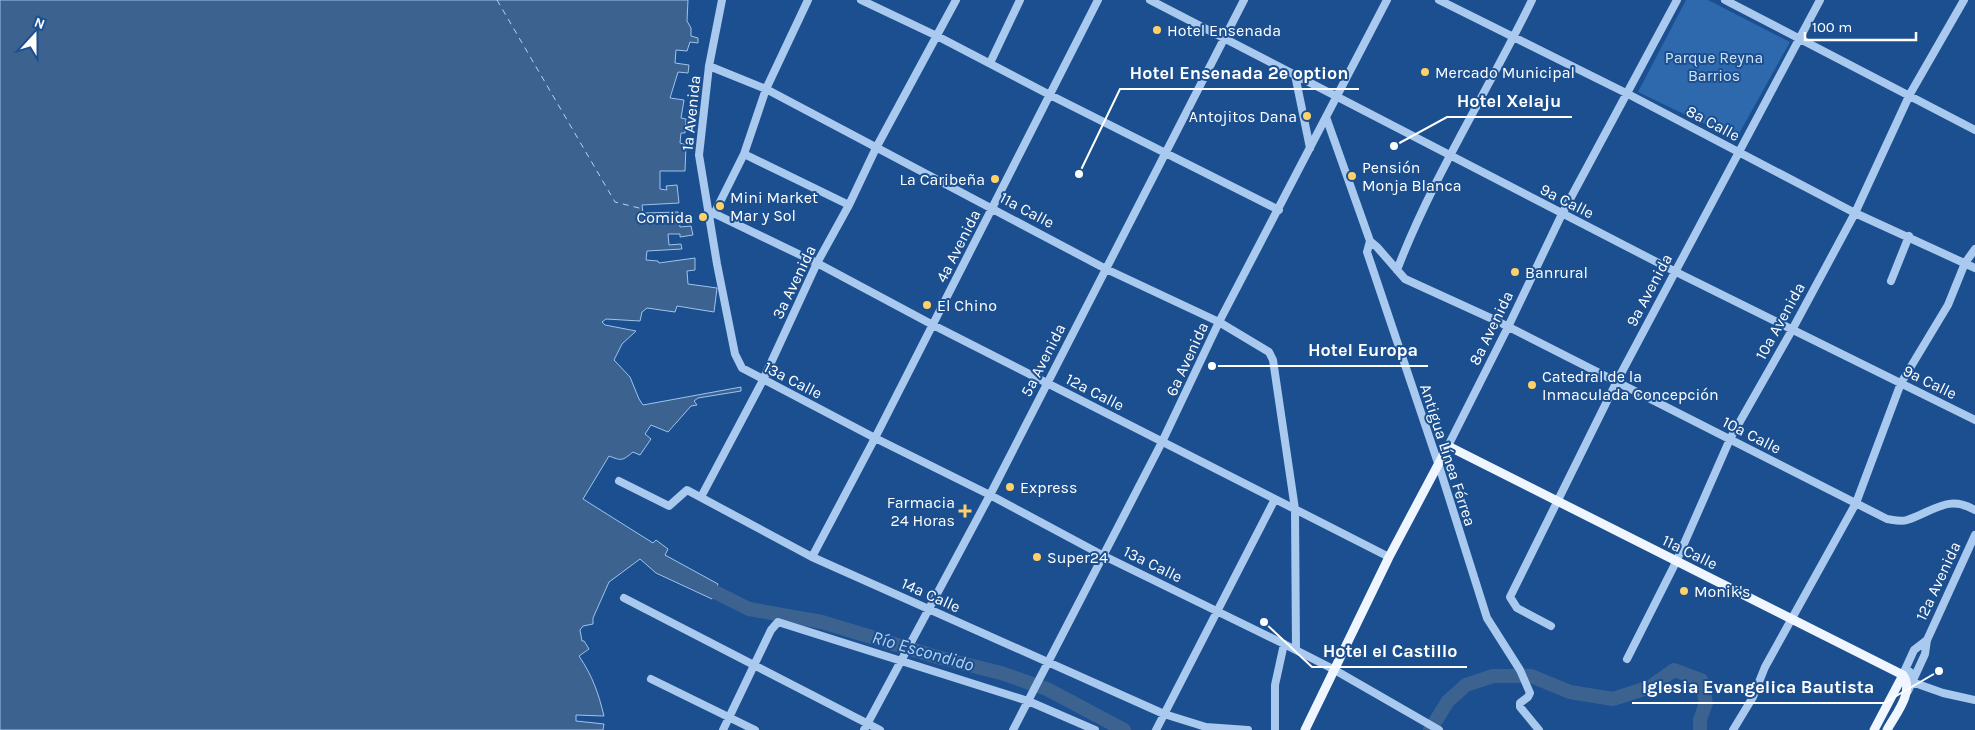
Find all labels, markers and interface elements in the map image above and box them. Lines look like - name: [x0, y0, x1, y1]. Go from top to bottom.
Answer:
- north arrow: [10, 10, 60, 60]
- scale bar: [1805, 10, 1916, 42]
- text: N: [32, 14, 47, 33]
- text: 100 m: [1812, 18, 1852, 36]
- place label: Hotel Ensenada: [1167, 21, 1281, 40]
- marker: Hotel Ensenada: [1151, 24, 1163, 36]
- park label: Parque Reyna Barrios: [1665, 48, 1763, 85]
- callout: Hotel Ensenada 2e option: [1120, 56, 1359, 89]
- text: Hotel Ensenada 2e option: [1130, 62, 1348, 84]
- place label: Mercado Municipal: [1435, 63, 1575, 82]
- marker: Mercado Municipal: [1419, 66, 1431, 78]
- street label: 1a Avenida: [678, 74, 704, 152]
- callout: Hotel Xelaju: [1447, 84, 1572, 117]
- text: Hotel Xelaju: [1457, 90, 1561, 112]
- street label: 8a Calle: [1683, 101, 1743, 145]
- place label: Antojitos Dana: [1189, 107, 1297, 126]
- marker: Antojitos Dana: [1301, 110, 1313, 122]
- place label: Pensión Monja Blanca: [1362, 158, 1462, 195]
- place label: La Caribeña: [900, 170, 985, 189]
- marker: Pensión Monja Blanca: [1346, 170, 1358, 182]
- marker: La Caribeña: [989, 173, 1001, 185]
- street label: 9a Calle: [1537, 179, 1597, 223]
- place label: Mini Market Mar y Sol: [730, 188, 818, 225]
- street label: 11a Calle: [996, 188, 1058, 232]
- marker: Mini Market Mar y Sol: [714, 200, 726, 212]
- street label: 4a Avenida: [932, 206, 984, 286]
- place label: Comida: [636, 208, 693, 227]
- marker: Comida: [697, 211, 709, 223]
- street label: 3a Avenida: [768, 242, 820, 322]
- street label: 9a Avenida: [1622, 250, 1676, 330]
- place label: Banrural: [1525, 263, 1588, 282]
- marker: Banrural: [1509, 266, 1521, 278]
- street label: 10a Avenida: [1751, 279, 1809, 363]
- street label: 8a Avenida: [1465, 288, 1517, 368]
- place label: El Chino: [937, 296, 997, 315]
- marker: El Chino: [921, 299, 933, 311]
- street label: 6a Avenida: [1162, 319, 1212, 399]
- street label: 5a Avenida: [1016, 320, 1070, 400]
- callout: Hotel Europa: [1298, 333, 1428, 366]
- text: Hotel Europa: [1308, 339, 1418, 361]
- street label: 13a Calle: [761, 357, 825, 403]
- street label: 9a Calle: [1900, 361, 1960, 403]
- place label: Catedral de la Inmaculada Concepción: [1542, 367, 1719, 404]
- street label: 12a Calle: [1063, 369, 1127, 415]
- marker: Catedral de la Inmaculada Concepción: [1526, 379, 1538, 391]
- street label: Antigua Línea Férrea: [1416, 381, 1480, 529]
- street label: 10a Calle: [1720, 412, 1784, 458]
- place label: Express: [1020, 478, 1077, 497]
- marker: Express: [1004, 481, 1016, 493]
- place label: Farmacia 24 Horas: [887, 493, 955, 530]
- marker: Farmacia 24 Horas: [959, 505, 971, 517]
- street label: 11a Calle: [1659, 531, 1721, 573]
- street label: 12a Avenida: [1911, 538, 1965, 624]
- street label: 13a Calle: [1120, 542, 1186, 586]
- place label: Super24: [1047, 548, 1108, 567]
- marker: Super24: [1031, 551, 1043, 563]
- street label: 14a Calle: [899, 574, 963, 616]
- place label: Monik's: [1694, 582, 1750, 601]
- marker: Monik's: [1678, 585, 1690, 597]
- water label: Río Escondido: [870, 626, 977, 676]
- callout: Hotel el Castillo: [1312, 634, 1467, 667]
- text: Hotel el Castillo: [1323, 640, 1457, 662]
- callout: Iglesia Evangelica Bautista: [1632, 670, 1884, 703]
- text: Iglesia Evangelica Bautista: [1642, 676, 1874, 698]

